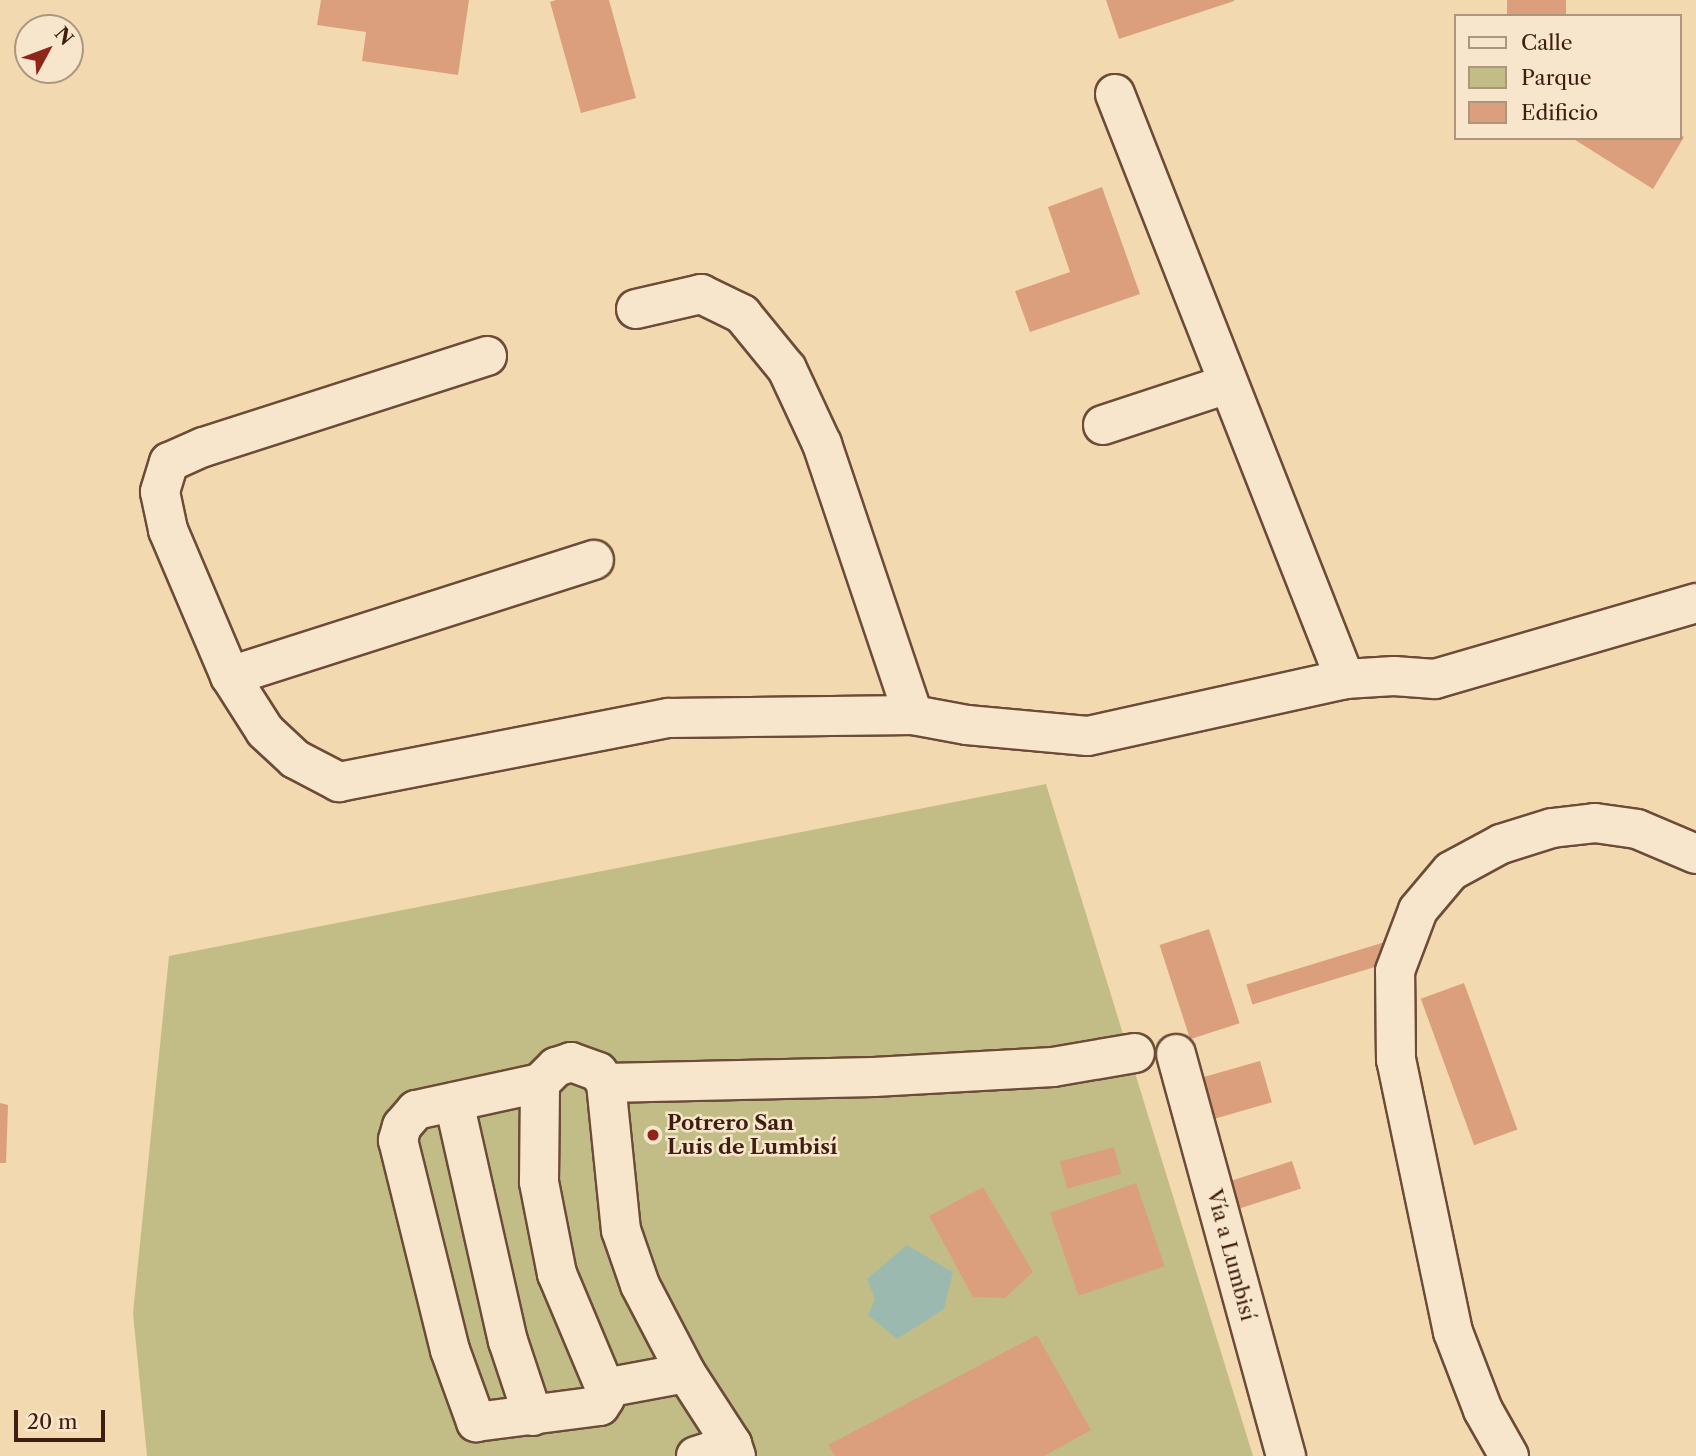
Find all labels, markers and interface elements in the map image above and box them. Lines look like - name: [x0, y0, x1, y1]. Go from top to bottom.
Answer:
- north arrow: [14, 14, 84, 84]
- legend: [1454, 14, 1682, 140]
- text: N: [50, 22, 78, 50]
- text: Calle: [1521, 30, 1573, 55]
- text: Parque: [1521, 65, 1592, 90]
- text: Edificio: [1521, 100, 1598, 125]
- place label: Potrero San Luis de Lumbisí: [667, 1110, 837, 1160]
- marker: Potrero San Luis de Lumbisí: [645, 1127, 661, 1143]
- street label: Vía a Lumbisí: [1201, 1186, 1261, 1324]
- scale bar: [18, 1396, 108, 1440]
- text: 20 m: [27, 1409, 78, 1434]

